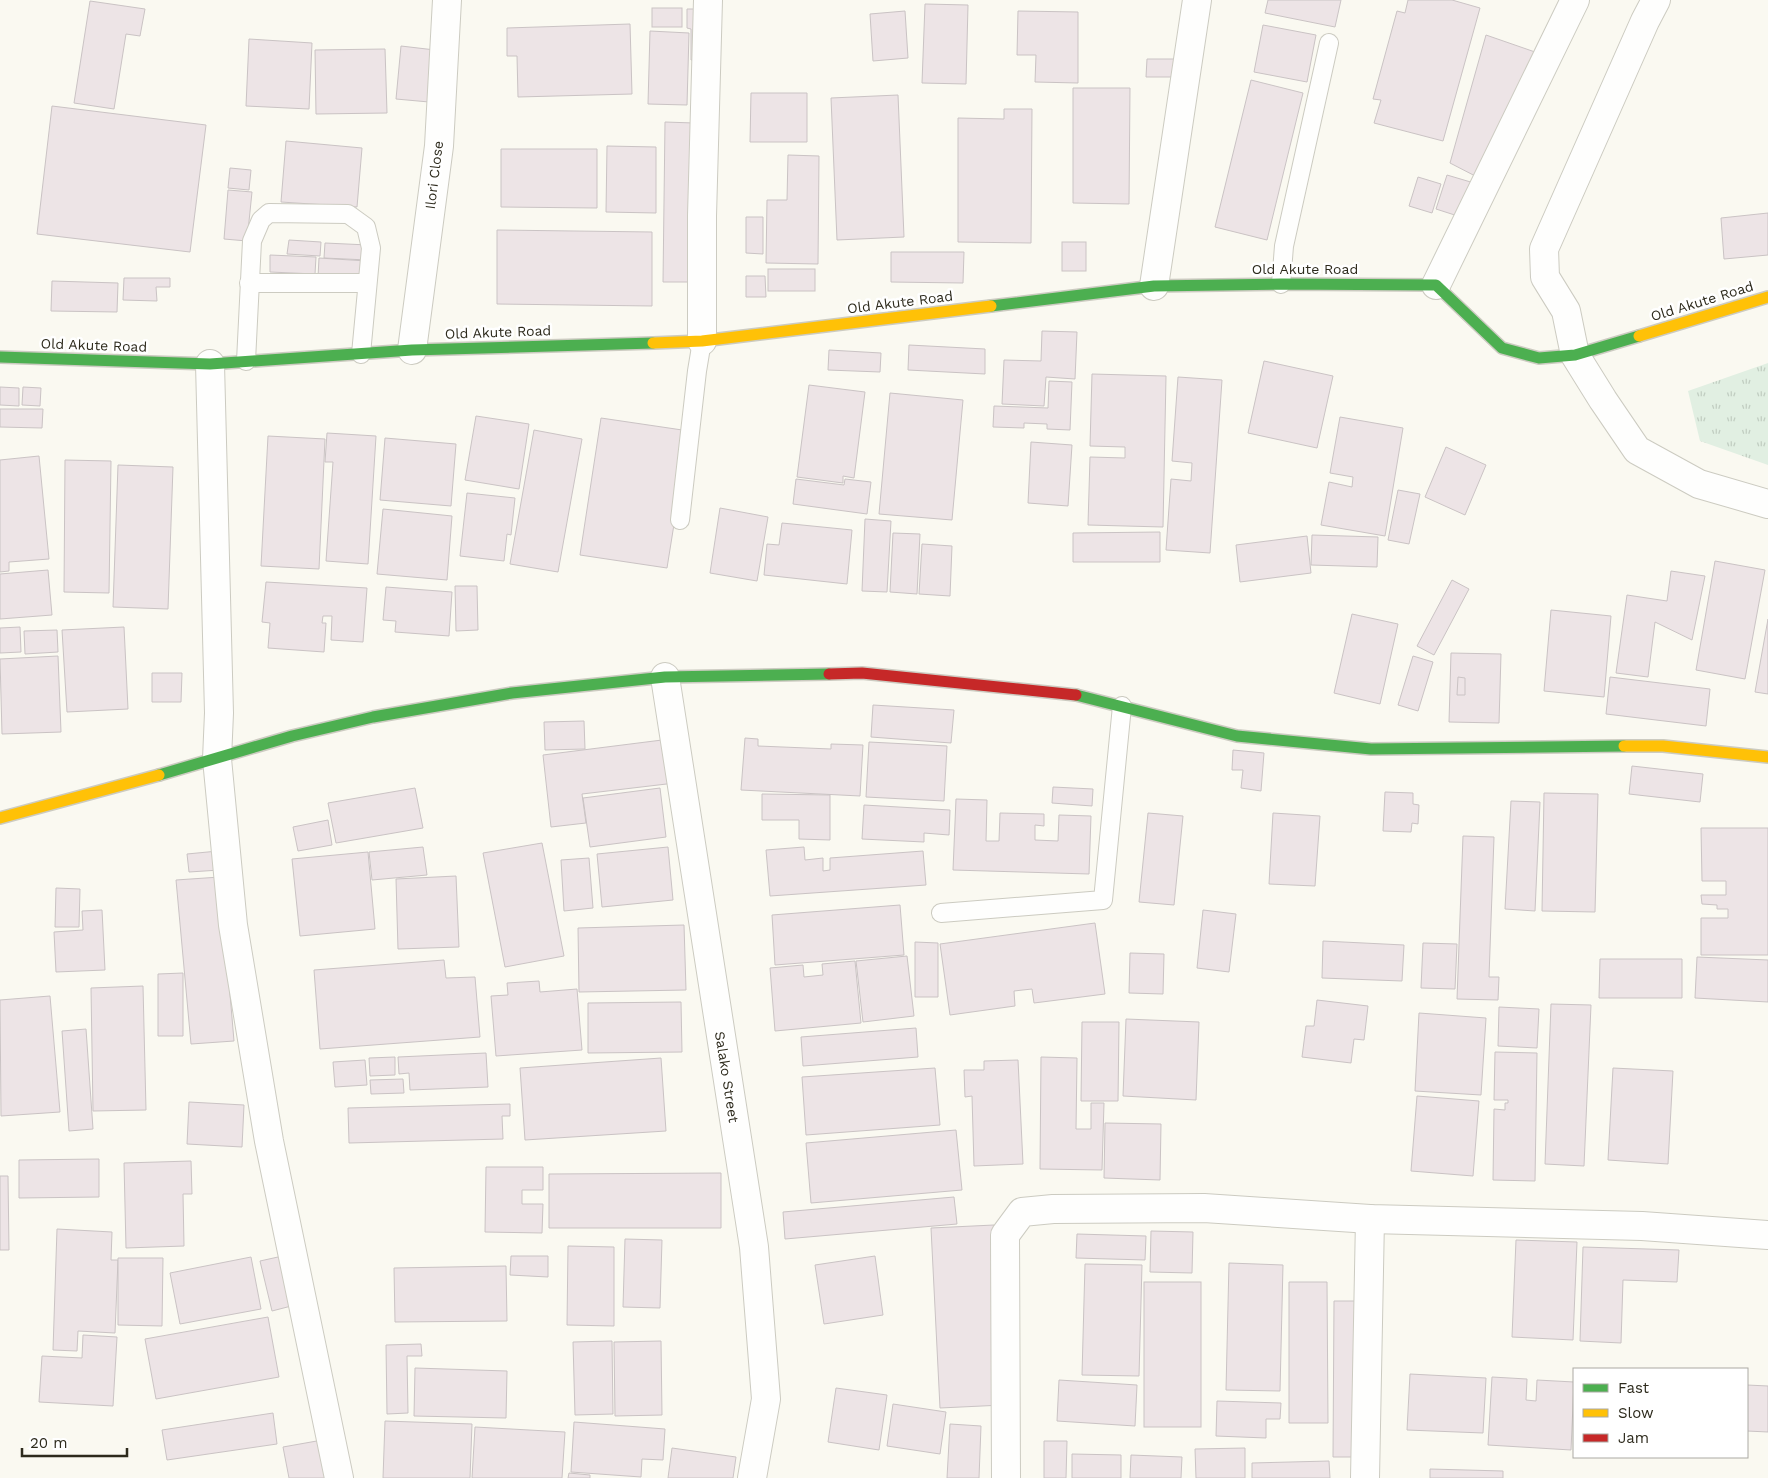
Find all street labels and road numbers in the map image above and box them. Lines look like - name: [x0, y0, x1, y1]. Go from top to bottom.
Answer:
- street label: Ilori Close: [422, 140, 446, 210]
- street label: Old Akute Road: [1252, 261, 1358, 277]
- street label: Old Akute Road: [1649, 278, 1755, 324]
- street label: Old Akute Road: [846, 288, 954, 316]
- street label: Old Akute Road: [445, 322, 551, 342]
- street label: Old Akute Road: [41, 335, 147, 355]
- street label: Salako Street: [712, 1030, 742, 1124]

